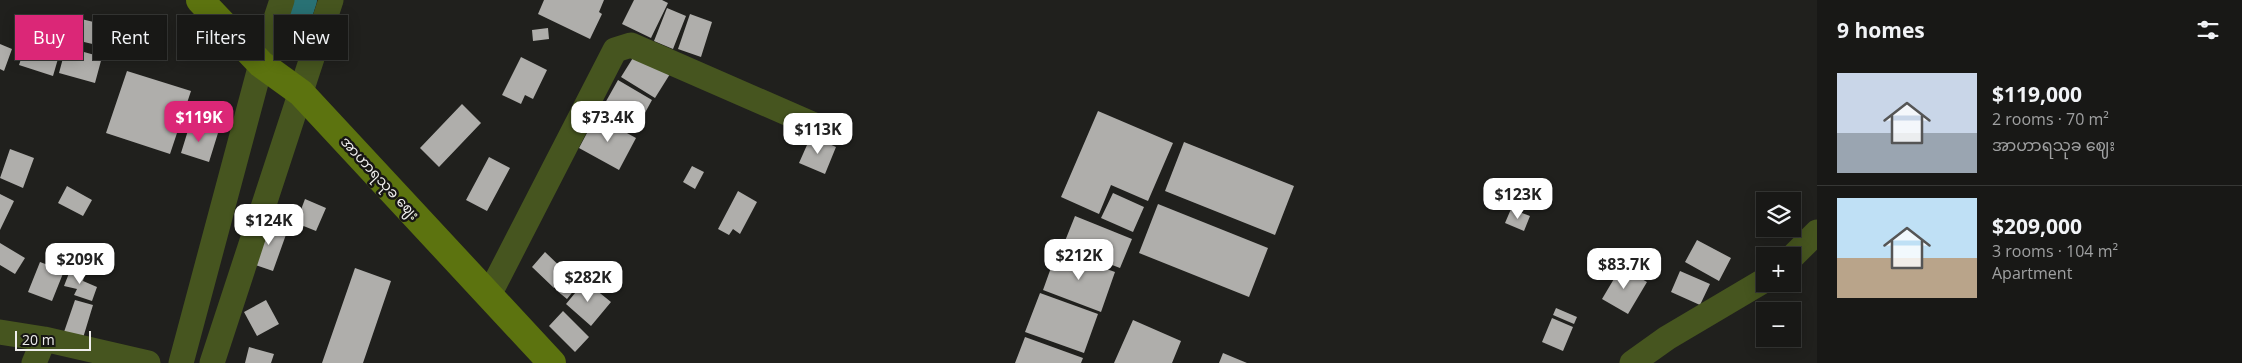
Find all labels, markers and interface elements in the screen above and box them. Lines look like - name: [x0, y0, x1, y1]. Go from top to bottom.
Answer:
- chip: Buy: [15, 15, 83, 60]
- chip: Rent: [93, 15, 167, 60]
- chip: Filters: [177, 15, 264, 60]
- chip: New: [274, 15, 348, 60]
- text: 9 homes: [1837, 16, 1925, 44]
- icon: filters: [2194, 16, 2222, 44]
- text: $119,000: [1992, 80, 2082, 108]
- icon: home: [1877, 93, 1937, 153]
- pin: $119K: [164, 100, 234, 143]
- pin: $73.4K: [567, 100, 649, 143]
- text: $119K: [175, 106, 223, 128]
- text: $73.4K: [582, 106, 634, 128]
- text: 2 rooms · 70 m²: [1992, 108, 2109, 130]
- pin: $113K: [783, 112, 853, 155]
- text: $113K: [794, 118, 842, 140]
- street label: အာဟာရသုခ ဈေး: [335, 132, 424, 226]
- text: အာဟာရသုခ ဈေး: [1992, 134, 2115, 156]
- pin: $123K: [1483, 178, 1553, 220]
- text: $123K: [1494, 183, 1542, 205]
- map controls: [1756, 192, 1801, 347]
- button: layers: [1756, 192, 1801, 237]
- pin: $124K: [234, 204, 304, 246]
- text: $124K: [245, 209, 293, 231]
- text: $209,000: [1992, 212, 2082, 240]
- icon: home: [1877, 218, 1937, 278]
- pin: $212K: [1044, 238, 1114, 281]
- text: 3 rooms · 104 m²: [1992, 240, 2118, 262]
- pin: $209K: [45, 242, 115, 285]
- text: $212K: [1055, 244, 1103, 266]
- button: +: [1756, 247, 1801, 292]
- text: $209K: [56, 248, 104, 270]
- pin: $83.7K: [1583, 248, 1665, 290]
- text: $83.7K: [1598, 253, 1650, 275]
- pin: $282K: [553, 260, 623, 303]
- text: Apartment: [1992, 262, 2072, 284]
- text: $282K: [564, 266, 612, 288]
- button: −: [1756, 302, 1801, 347]
- scale bar: [15, 328, 91, 351]
- text: 20 m: [22, 330, 55, 349]

